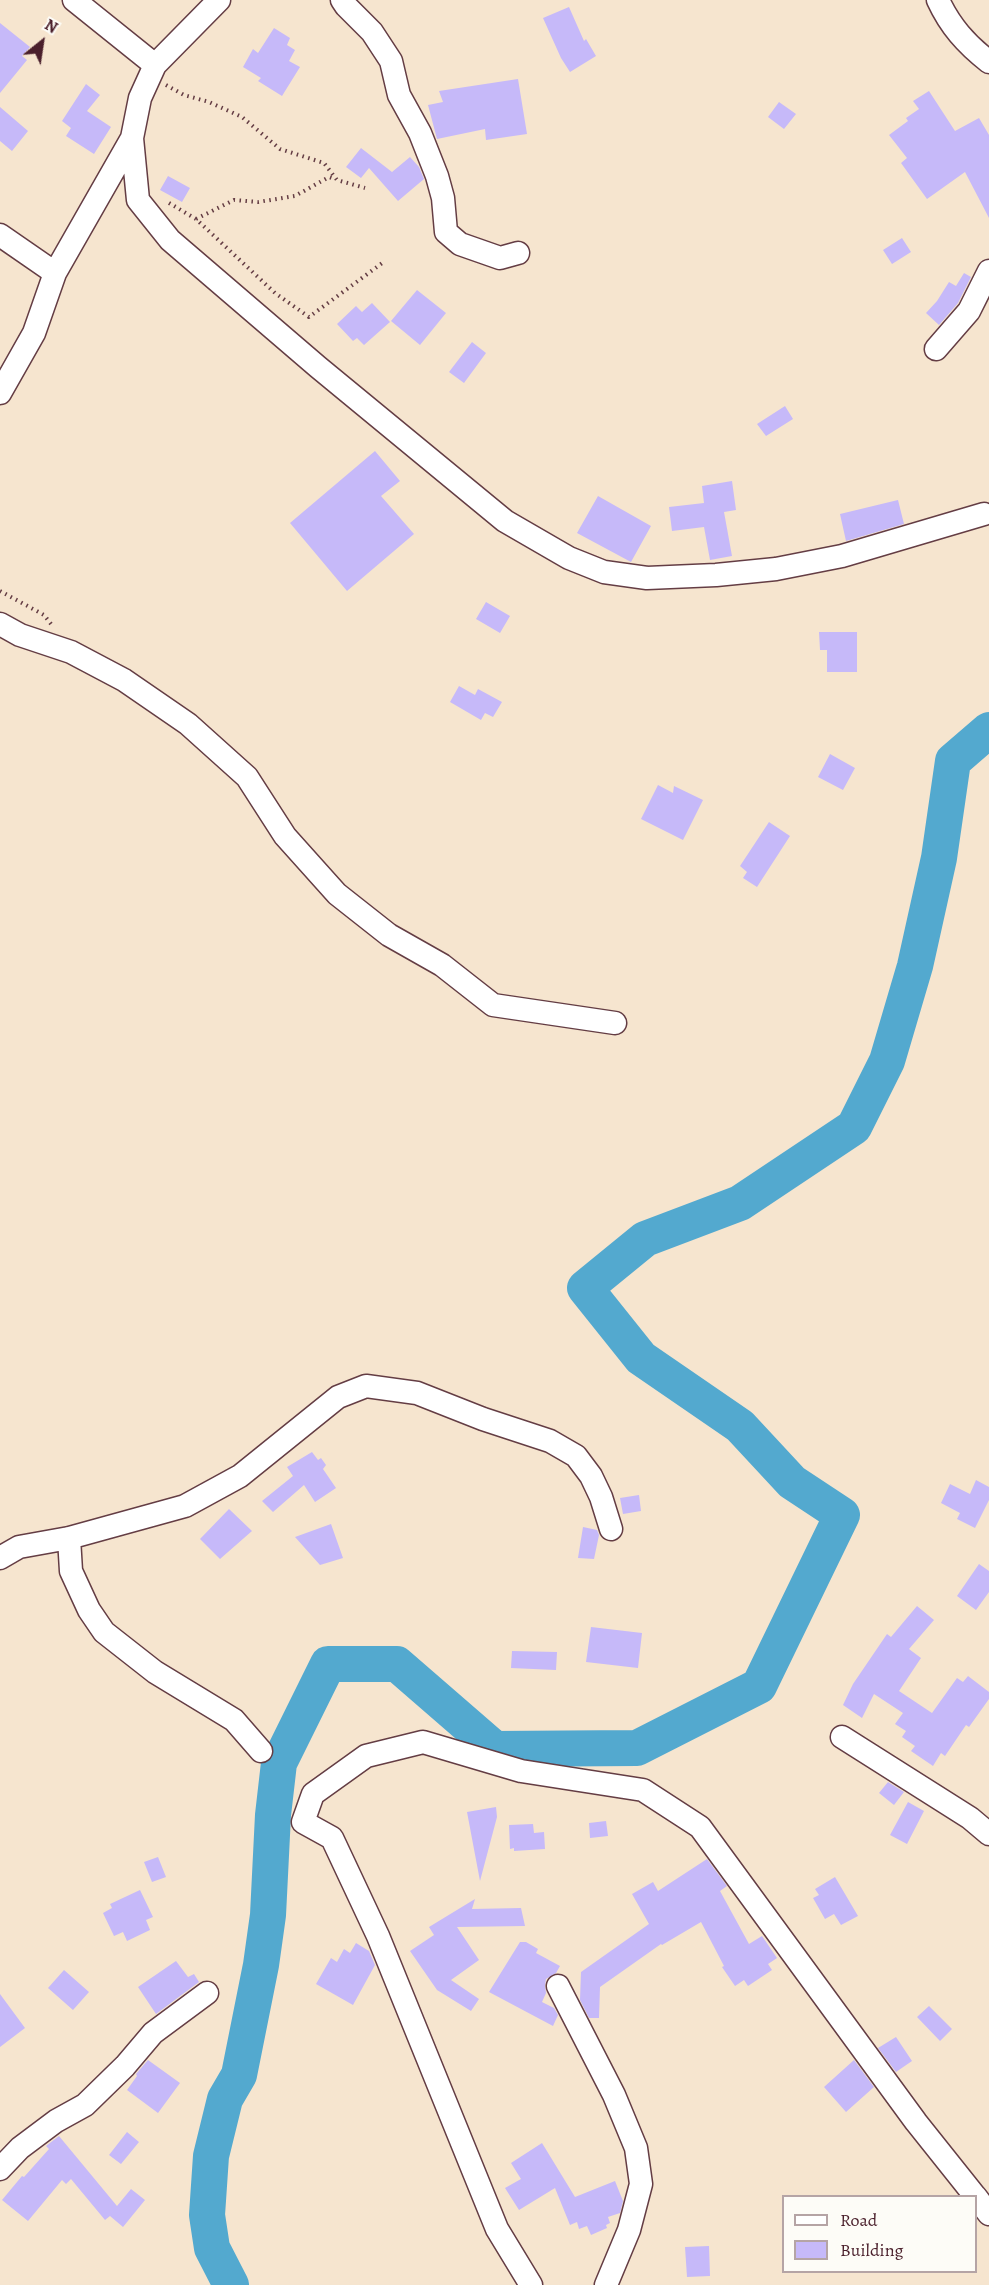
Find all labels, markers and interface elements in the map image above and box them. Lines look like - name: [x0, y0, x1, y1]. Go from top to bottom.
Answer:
- north arrow: [12, 12, 72, 72]
- text: N: [40, 14, 62, 39]
- legend: [782, 2195, 977, 2273]
- text: Road: [840, 2208, 877, 2232]
- text: Building: [840, 2238, 904, 2262]

